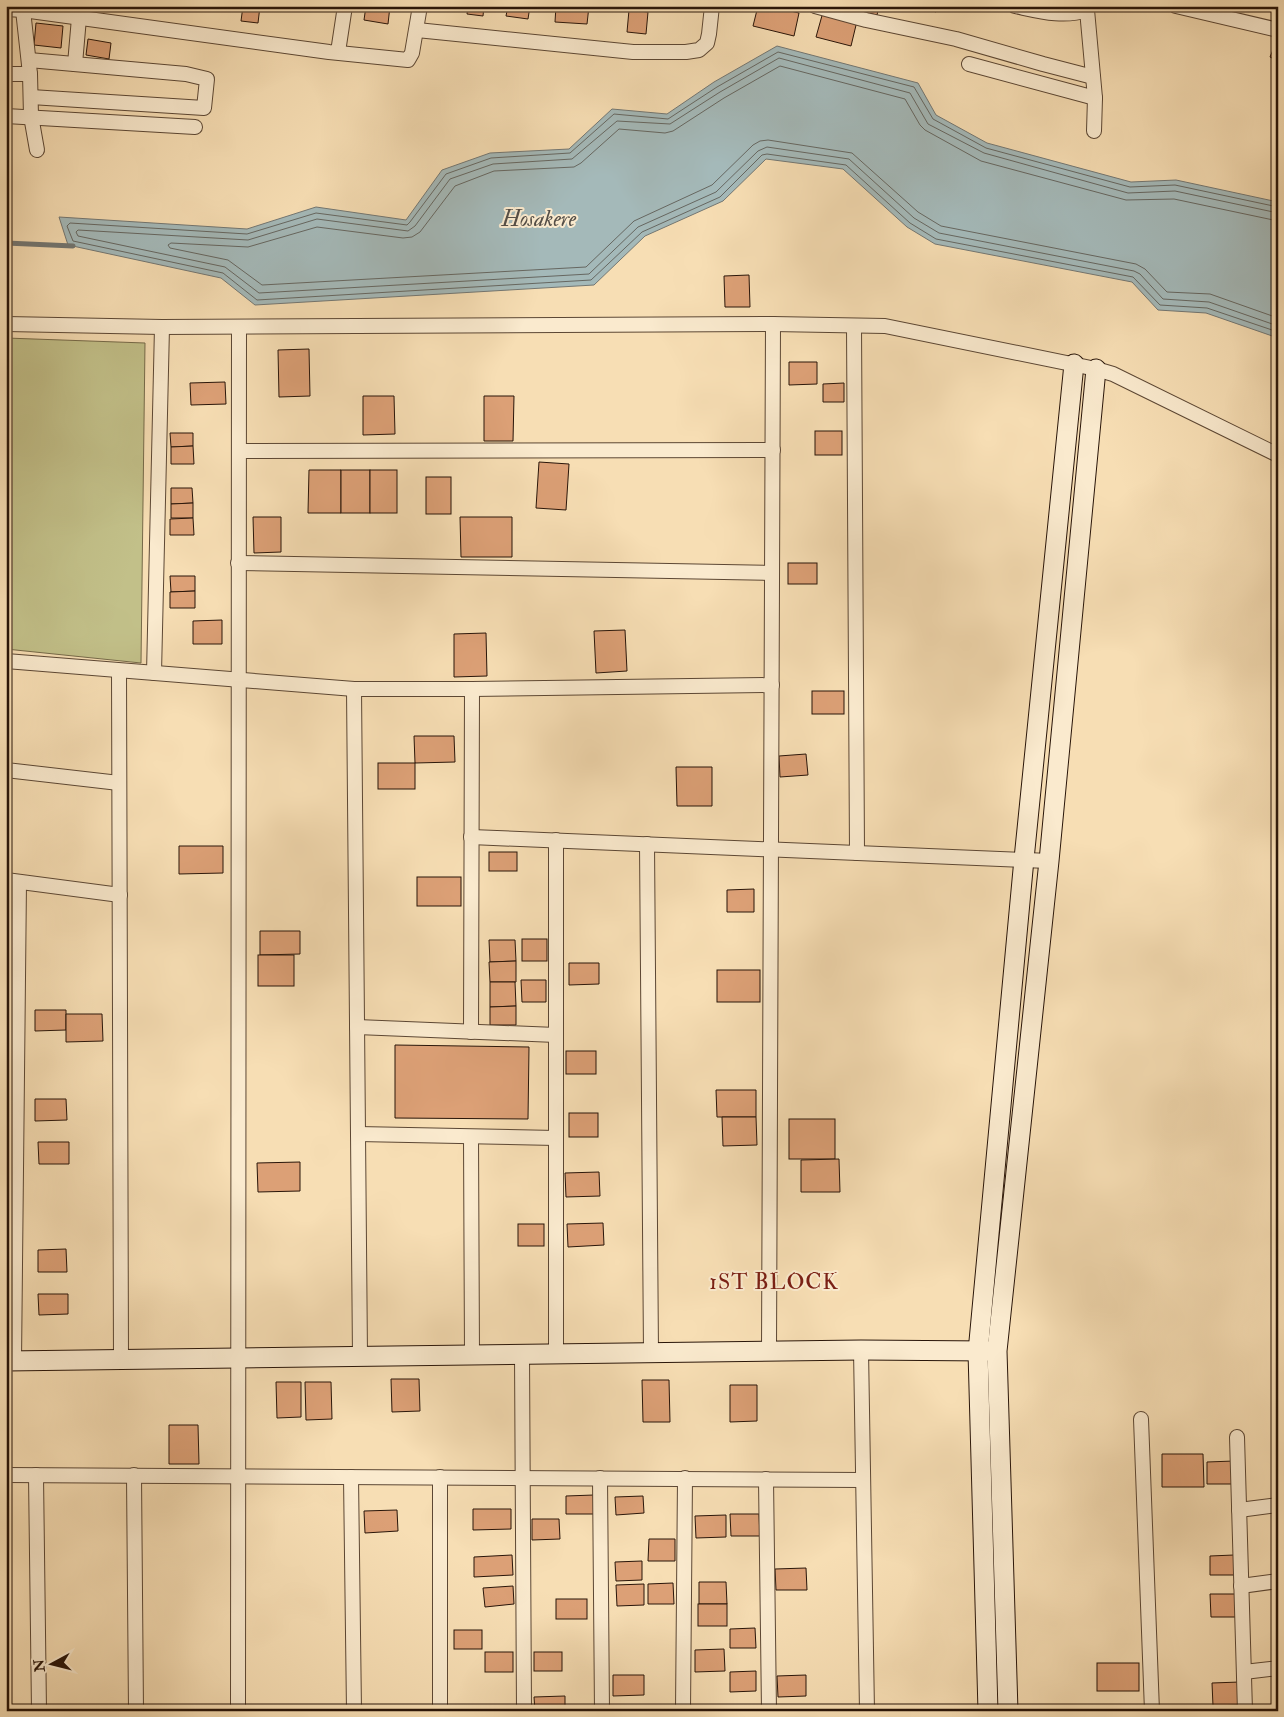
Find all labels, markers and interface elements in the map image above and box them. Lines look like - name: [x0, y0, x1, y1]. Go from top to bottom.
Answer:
- water label: Hosakere: [501, 205, 577, 233]
- district label: 1ST BLOCK: [709, 1268, 839, 1296]
- north arrow: [28, 1640, 78, 1690]
- text: N: [30, 1658, 49, 1674]

